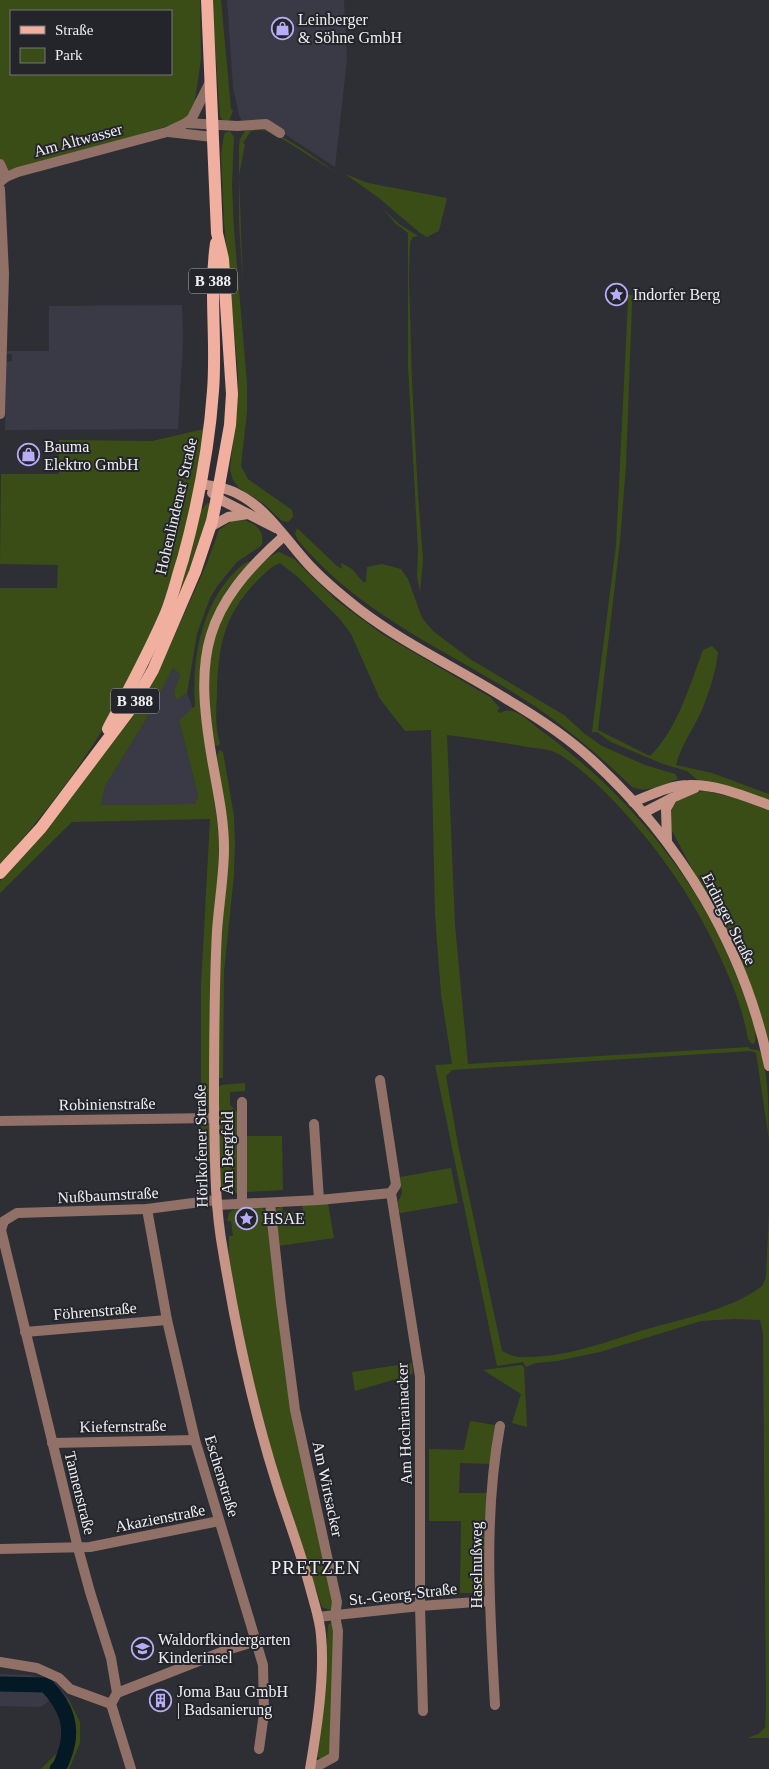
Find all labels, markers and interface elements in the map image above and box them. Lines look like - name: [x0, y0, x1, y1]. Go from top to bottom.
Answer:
- legend: [10, 10, 172, 75]
- place label: Leinberger & Söhne GmbH: [298, 11, 402, 46]
- shop icon: Leinberger & Söhne GmbH: [270, 16, 294, 40]
- text: Straße: [55, 22, 94, 38]
- text: Park: [55, 47, 83, 63]
- street label: Am Altwasser: [32, 120, 125, 160]
- road number: B 388: [189, 268, 237, 294]
- place icon: Indorfer Berg: [605, 282, 629, 306]
- place label: Indorfer Berg: [633, 286, 720, 304]
- street label: Hohenlindener Straße: [152, 436, 200, 576]
- place label: Bauma Elektro GmbH: [44, 438, 139, 473]
- shop icon: Bauma Elektro GmbH: [16, 443, 40, 467]
- road number: B 388: [111, 688, 159, 714]
- street label: Erdinger Straße: [698, 870, 759, 968]
- street label: Hörlkofener Straße: [191, 1084, 211, 1208]
- street label: Robinienstraße: [58, 1095, 156, 1113]
- street label: Am Bergfeld: [219, 1111, 237, 1195]
- street label: Nußbaumstraße: [57, 1184, 159, 1206]
- place icon: HSAE: [235, 1206, 259, 1230]
- place label: HSAE: [263, 1210, 305, 1227]
- street label: Föhrenstraße: [53, 1299, 137, 1323]
- street label: Am Hochrainacker: [393, 1362, 415, 1485]
- street label: Kiefernstraße: [79, 1417, 167, 1435]
- street label: Eschenstraße: [202, 1433, 242, 1519]
- street label: Am Wirtsacker: [310, 1440, 347, 1539]
- street label: Tannenstraße: [61, 1450, 99, 1536]
- street label: Akazienstraße: [113, 1501, 207, 1535]
- street label: Haselnußweg: [468, 1521, 486, 1609]
- district label: PRETZEN: [271, 1557, 361, 1578]
- street label: St.-Georg-Straße: [348, 1580, 458, 1609]
- place label: Waldorfkindergarten Kinderinsel: [158, 1631, 291, 1666]
- school or university icon: Waldorfkindergarten Kinderinsel: [130, 1636, 154, 1660]
- place label: Joma Bau GmbH | Badsanierung: [177, 1683, 289, 1719]
- building icon: Joma Bau GmbH | Badsanierung: [149, 1688, 173, 1712]

